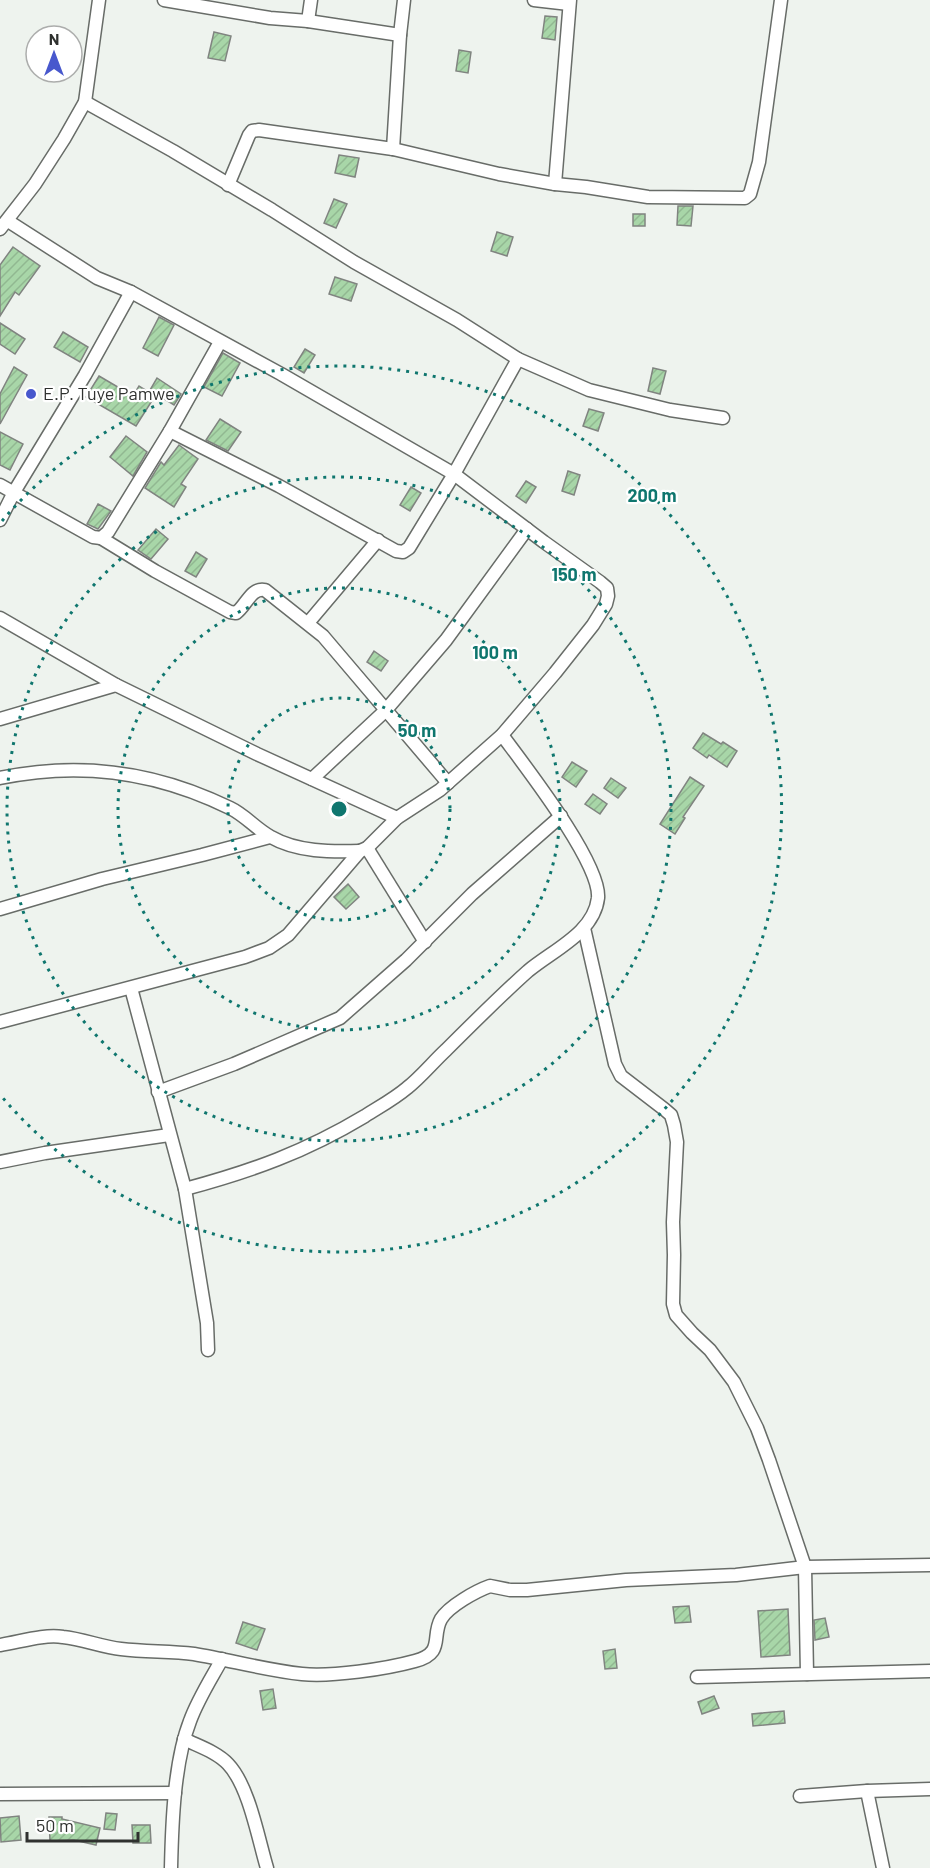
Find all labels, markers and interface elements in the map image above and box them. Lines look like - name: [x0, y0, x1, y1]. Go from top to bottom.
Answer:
- north arrow: [24, 24, 84, 84]
- text: N: [49, 29, 59, 48]
- place label: E.P. Tuye Pamwe: [43, 382, 175, 404]
- marker: E.P. Tuye Pamwe: [24, 387, 38, 401]
- text: 200 m: [627, 484, 677, 506]
- text: 150 m: [552, 563, 596, 585]
- text: 100 m: [472, 641, 518, 663]
- text: 50 m: [398, 719, 436, 741]
- centre of rings: [329, 799, 349, 819]
- scale bar: [27, 1805, 138, 1843]
- text: 50 m: [36, 1814, 74, 1836]

